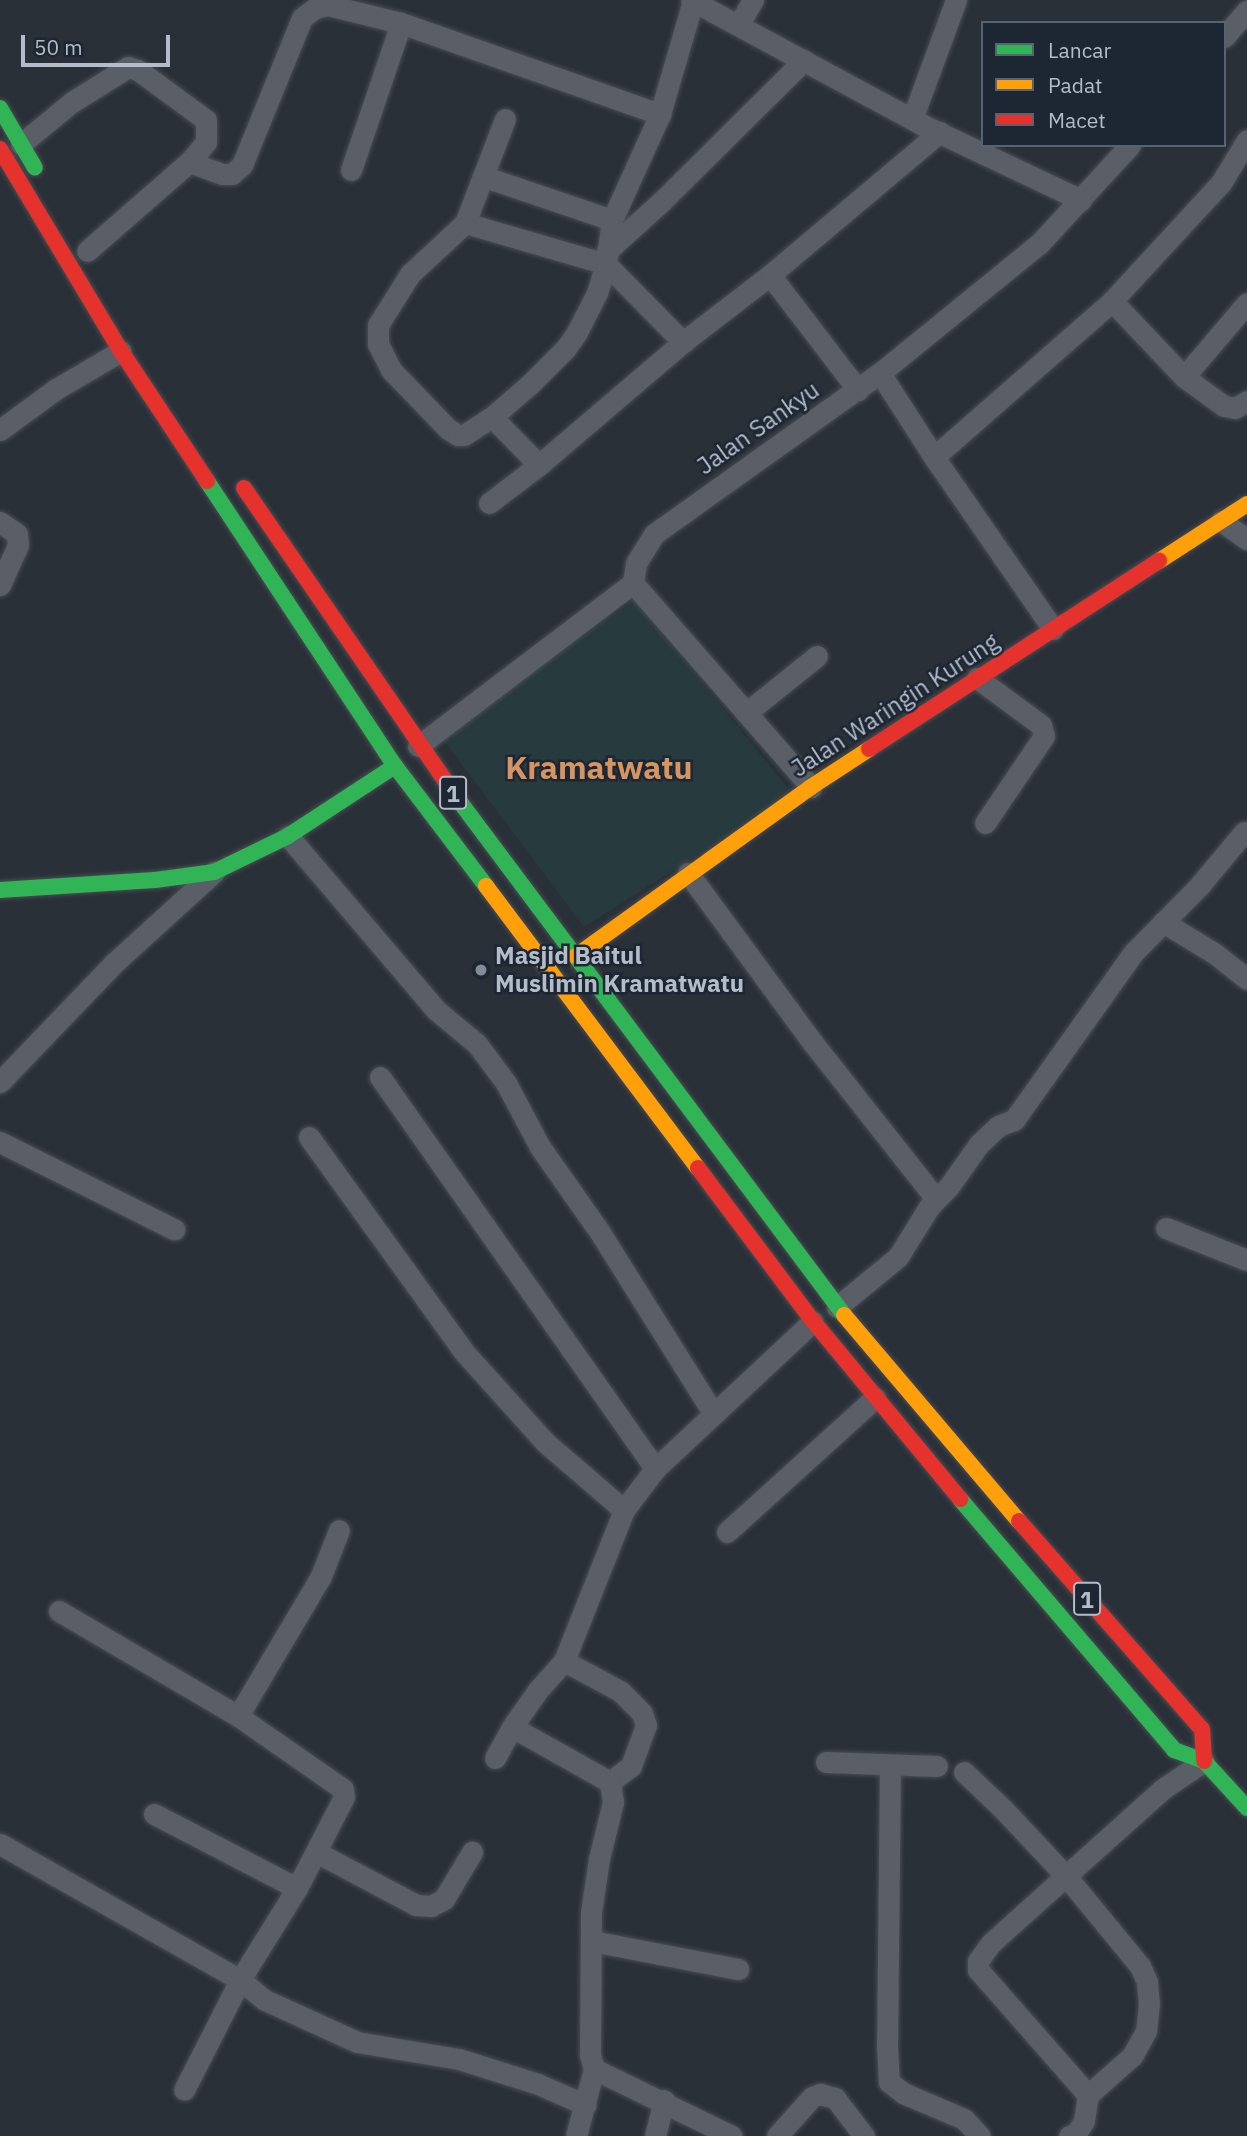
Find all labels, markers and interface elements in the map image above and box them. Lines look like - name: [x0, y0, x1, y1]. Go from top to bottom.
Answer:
- scale bar: [24, 21, 173, 65]
- legend: [981, 21, 1226, 147]
- text: 50 m: [34, 33, 83, 61]
- text: Lancar: [1048, 36, 1111, 64]
- text: Padat: [1048, 71, 1103, 99]
- text: Macet: [1048, 106, 1106, 134]
- street label: Jalan Sankyu: [691, 375, 825, 481]
- street label: Jalan Waringin Kurung: [786, 627, 1004, 783]
- district label: Kramatwatu: [505, 748, 693, 786]
- road number: 1: [439, 774, 467, 813]
- place label: Masjid Baitul Muslimin Kramatwatu: [495, 942, 744, 998]
- marker: Masjid Baitul Muslimin Kramatwatu: [473, 962, 489, 978]
- road number: 1: [1073, 1580, 1101, 1618]

